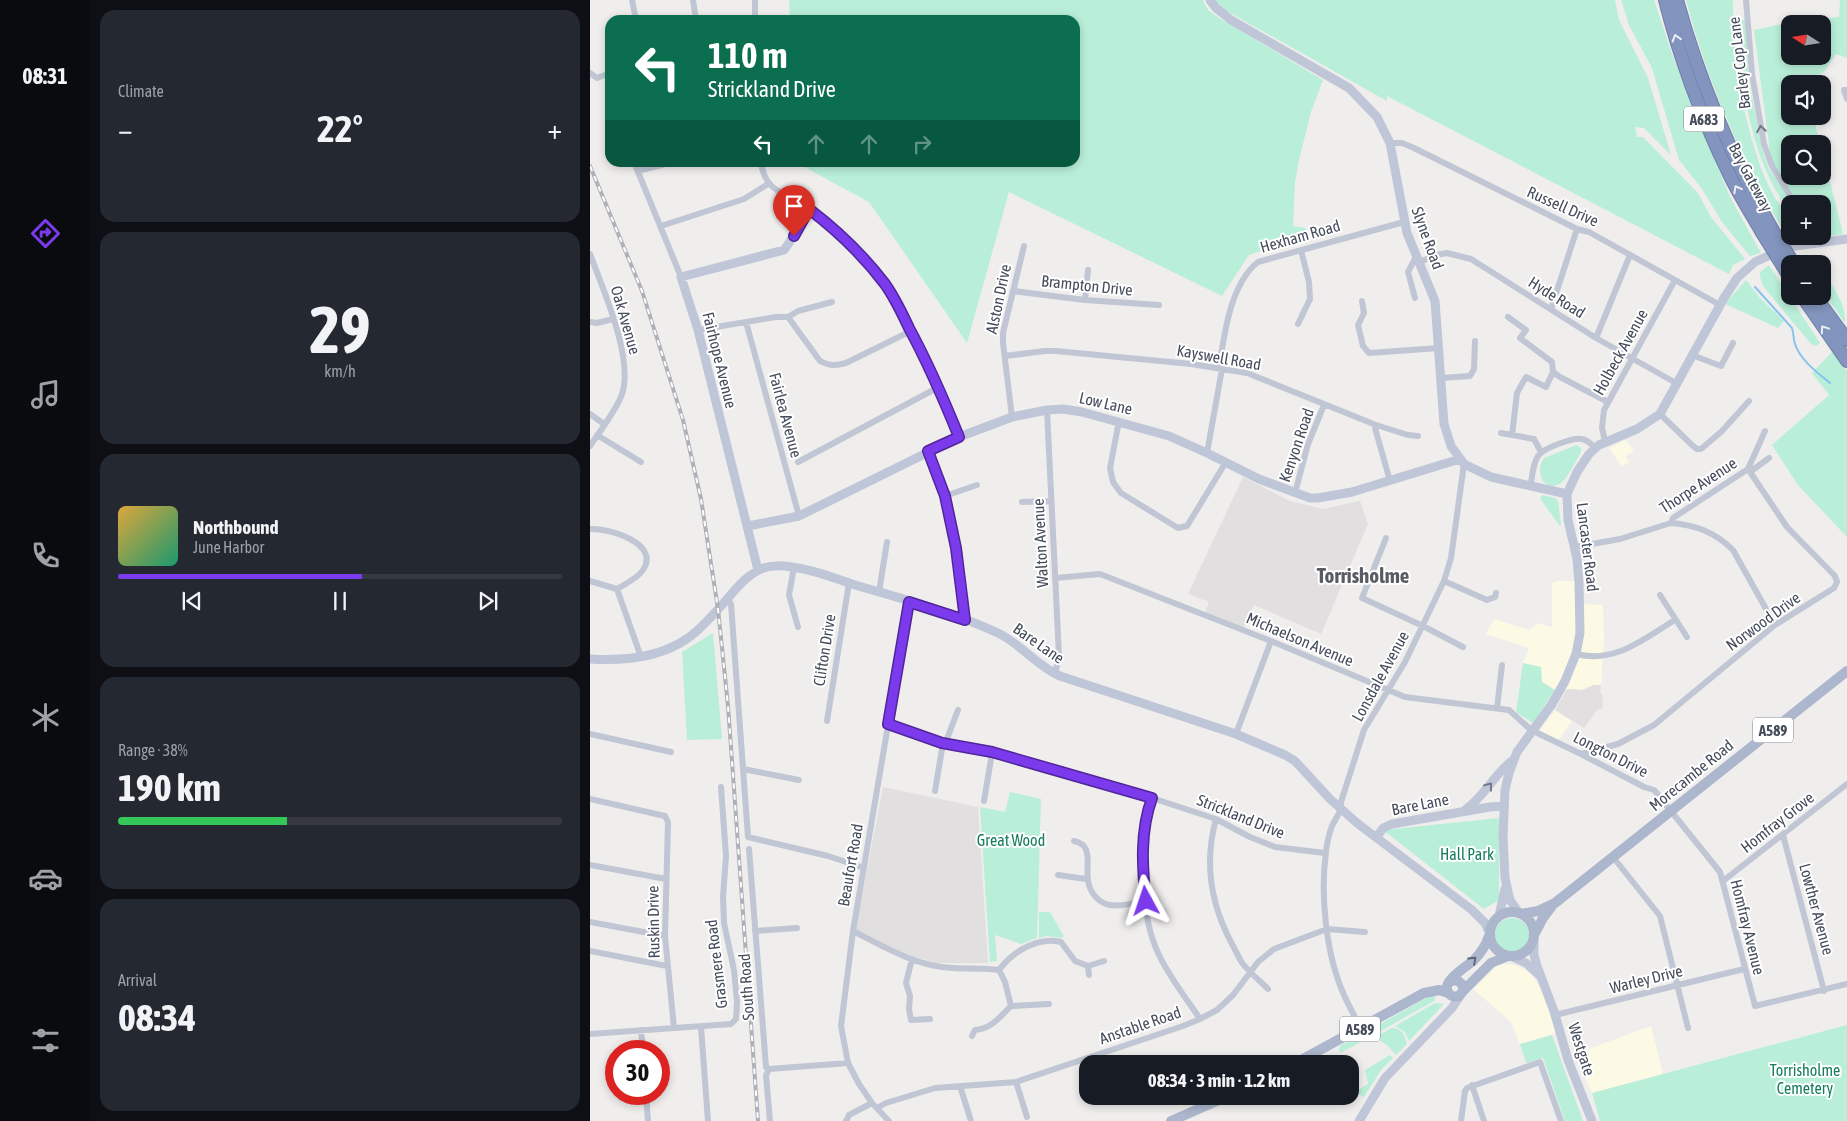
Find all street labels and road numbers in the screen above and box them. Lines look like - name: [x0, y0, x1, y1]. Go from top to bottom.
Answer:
- street label: Barley Cop Lane: [1724, 16, 1755, 110]
- road number: A683: [1684, 106, 1724, 132]
- street label: Bay Gateway: [1725, 140, 1777, 215]
- street label: Russell Drive: [1525, 182, 1601, 230]
- street label: Slyne Road: [1407, 204, 1448, 272]
- street label: Hexham Road: [1258, 216, 1342, 256]
- street label: Alston Drive: [982, 263, 1014, 335]
- street label: Brampton Drive: [1040, 271, 1133, 300]
- street label: Hyde Road: [1525, 273, 1589, 322]
- street label: Oak Avenue: [608, 284, 644, 356]
- street label: Holbeck Avenue: [1589, 306, 1651, 398]
- street label: Fairhope Avenue: [698, 310, 741, 410]
- street label: Kayswell Road: [1175, 341, 1262, 374]
- street label: Fairlea Avenue: [766, 371, 806, 459]
- street label: Low Lane: [1078, 388, 1134, 418]
- street label: Kenyon Road: [1275, 406, 1318, 485]
- street label: Thorpe Avenue: [1656, 453, 1740, 517]
- street label: Walton Avenue: [1029, 498, 1051, 588]
- street label: Lancaster Road: [1574, 501, 1602, 593]
- street label: Norwood Drive: [1723, 588, 1803, 654]
- street label: Michaelson Avenue: [1244, 608, 1356, 670]
- street label: Clifton Drive: [809, 613, 839, 687]
- street label: Bare Lane: [1010, 619, 1068, 667]
- street label: Lonsdale Avenue: [1348, 628, 1412, 724]
- road number: A589: [1753, 718, 1793, 742]
- street label: Longton Drive: [1570, 728, 1651, 781]
- street label: Morecambe Road: [1645, 736, 1737, 814]
- street label: Homfray Grove: [1737, 788, 1818, 857]
- street label: Strickland Drive: [1195, 790, 1287, 842]
- street label: Bare Lane: [1390, 790, 1450, 818]
- street label: Beaufort Road: [834, 822, 866, 908]
- street label: Lowther Avenue: [1796, 861, 1838, 957]
- street label: Homfray Avenue: [1726, 877, 1769, 977]
- street label: Ruskin Drive: [643, 886, 663, 958]
- street label: Grasmere Road: [702, 918, 730, 1010]
- street label: South Road: [735, 953, 757, 1021]
- street label: Warley Drive: [1608, 961, 1684, 998]
- street label: Anstable Road: [1097, 1003, 1183, 1047]
- road number: A589: [1340, 1016, 1380, 1042]
- street label: Westgate: [1564, 1020, 1599, 1078]

